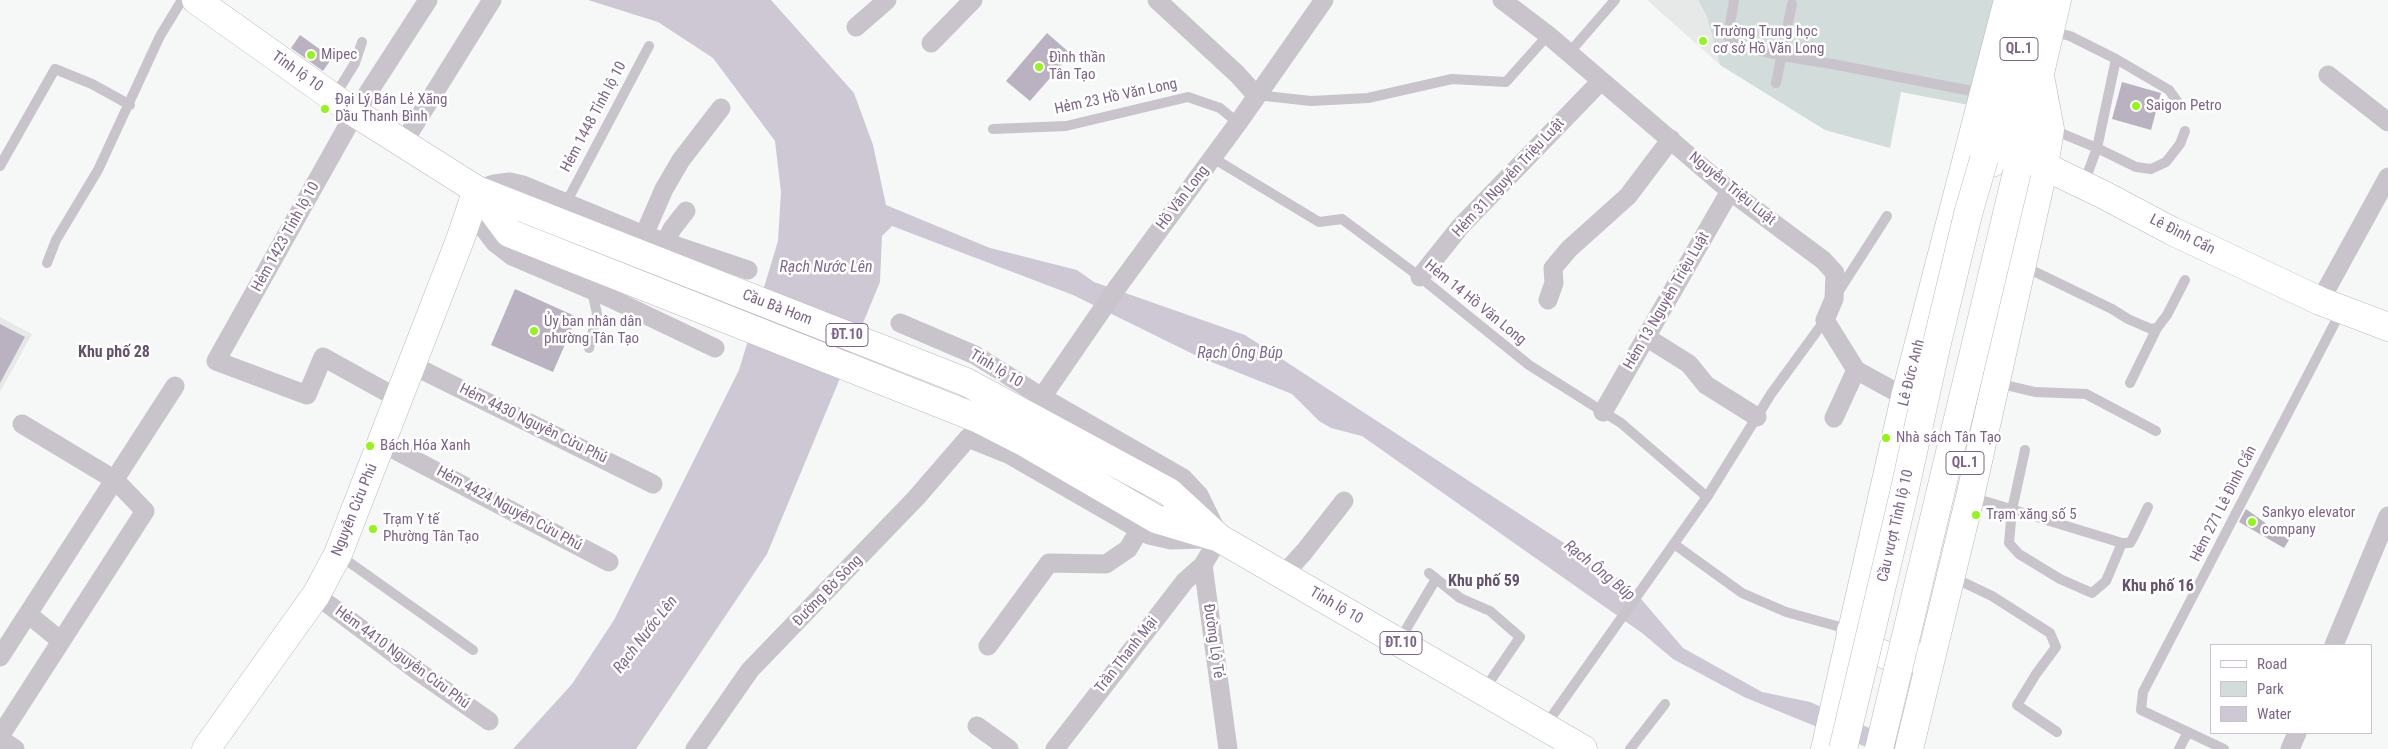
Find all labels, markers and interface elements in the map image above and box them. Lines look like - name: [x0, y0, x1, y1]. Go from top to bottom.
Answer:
- place label: Trường Trung học cơ sở Hồ Văn Long: [1713, 23, 1824, 58]
- marker: Trường Trung học cơ sở Hồ Văn Long: [1697, 35, 1709, 47]
- road number: QL.1: [2000, 38, 2038, 61]
- place label: Mipec: [321, 46, 357, 64]
- street label: Tỉnh lộ 10: [268, 48, 326, 96]
- marker: Mipec: [305, 49, 317, 61]
- place label: Đình thần Tân Tạo: [1049, 49, 1105, 84]
- street label: Hẻm 1448 Tỉnh lộ 10: [557, 59, 631, 175]
- marker: Đình thần Tân Tạo: [1033, 61, 1045, 73]
- street label: Hẻm 23 Hồ Văn Long: [1053, 75, 1179, 119]
- place label: Đại Lý Bán Lẻ Xăng Dầu Thanh Bình: [335, 91, 448, 126]
- place label: Saigon Petro: [2146, 97, 2222, 115]
- marker: Saigon Petro: [2130, 100, 2142, 112]
- marker: Đại Lý Bán Lẻ Xăng Dầu Thanh Bình: [319, 103, 331, 115]
- street label: Hẻm 31 Nguyễn Triệu Luật: [1449, 115, 1569, 241]
- street label: Nguyễn Triệu Luật: [1685, 148, 1779, 230]
- street label: Hồ Văn Long: [1153, 162, 1213, 234]
- street label: Hẻm 1423 Tỉnh lộ 10: [248, 179, 324, 295]
- street label: Lê Đình Cẩn: [2146, 211, 2218, 259]
- street label: Hẻm 13 Nguyễn Triệu Luật: [1620, 229, 1714, 373]
- street label: Hẻm 14 Hồ Văn Long: [1421, 257, 1529, 349]
- water label: Rạch Nước Lên: [780, 258, 872, 278]
- street label: Cầu Bà Hom: [740, 286, 814, 330]
- place label: Ủy ban nhân dân phường Tân Tạo: [544, 313, 642, 348]
- road number: ĐT.10: [826, 324, 868, 346]
- marker: Ủy ban nhân dân phường Tân Tạo: [528, 325, 540, 337]
- street label: Lê Đức Anh: [1895, 338, 1929, 408]
- district label: Khu phố 28: [78, 343, 150, 363]
- water label: Rạch Ông Búp: [1197, 344, 1283, 364]
- street label: Tỉnh lộ 10: [966, 346, 1026, 392]
- street label: Hẻm 4430 Nguyễn Cửu Phú: [456, 380, 610, 468]
- place label: Nhà sách Tân Tạo: [1896, 429, 2001, 447]
- marker: Nhà sách Tân Tạo: [1880, 432, 1892, 444]
- place label: Bách Hóa Xanh: [380, 437, 470, 455]
- marker: Bách Hóa Xanh: [364, 440, 376, 452]
- street label: Hẻm 271 Lê Đình Cẩn: [2187, 443, 2261, 565]
- road number: QL.1: [1946, 452, 1984, 474]
- street label: Nguyễn Cửu Phú: [328, 461, 382, 559]
- street label: Hẻm 4424 Nguyễn Cửu Phú: [433, 463, 585, 555]
- street label: Cầu vượt Tỉnh lộ 10: [1874, 468, 1918, 584]
- place label: Sankyo elevator company: [2262, 504, 2355, 539]
- place label: Trạm xăng số 5: [1986, 506, 2077, 524]
- marker: Trạm xăng số 5: [1970, 509, 1982, 521]
- place label: Trạm Y tế Phường Tân Tạo: [383, 511, 479, 546]
- marker: Sankyo elevator company: [2246, 516, 2258, 528]
- marker: Trạm Y tế Phường Tân Tạo: [367, 523, 379, 535]
- water label: Rạch Ông Búp: [1560, 537, 1638, 605]
- street label: Đường Bờ Sông: [790, 552, 866, 630]
- district label: Khu phố 59: [1448, 572, 1520, 592]
- district label: Khu phố 16: [2122, 577, 2194, 597]
- street label: Tỉnh lộ 10: [1306, 584, 1366, 628]
- water label: Rạch Nước Lên: [610, 592, 682, 678]
- street label: Hẻm 4410 Nguyễn Cửu Phú: [331, 603, 473, 713]
- street label: Đường Lộ Tẻ: [1199, 603, 1227, 679]
- street label: Trần Thanh Mại: [1092, 613, 1162, 697]
- road number: ĐT.10: [1380, 632, 1422, 654]
- legend: [2210, 644, 2373, 734]
- text: Road: [2257, 655, 2287, 673]
- text: Park: [2257, 680, 2284, 698]
- text: Water: [2257, 705, 2291, 723]

